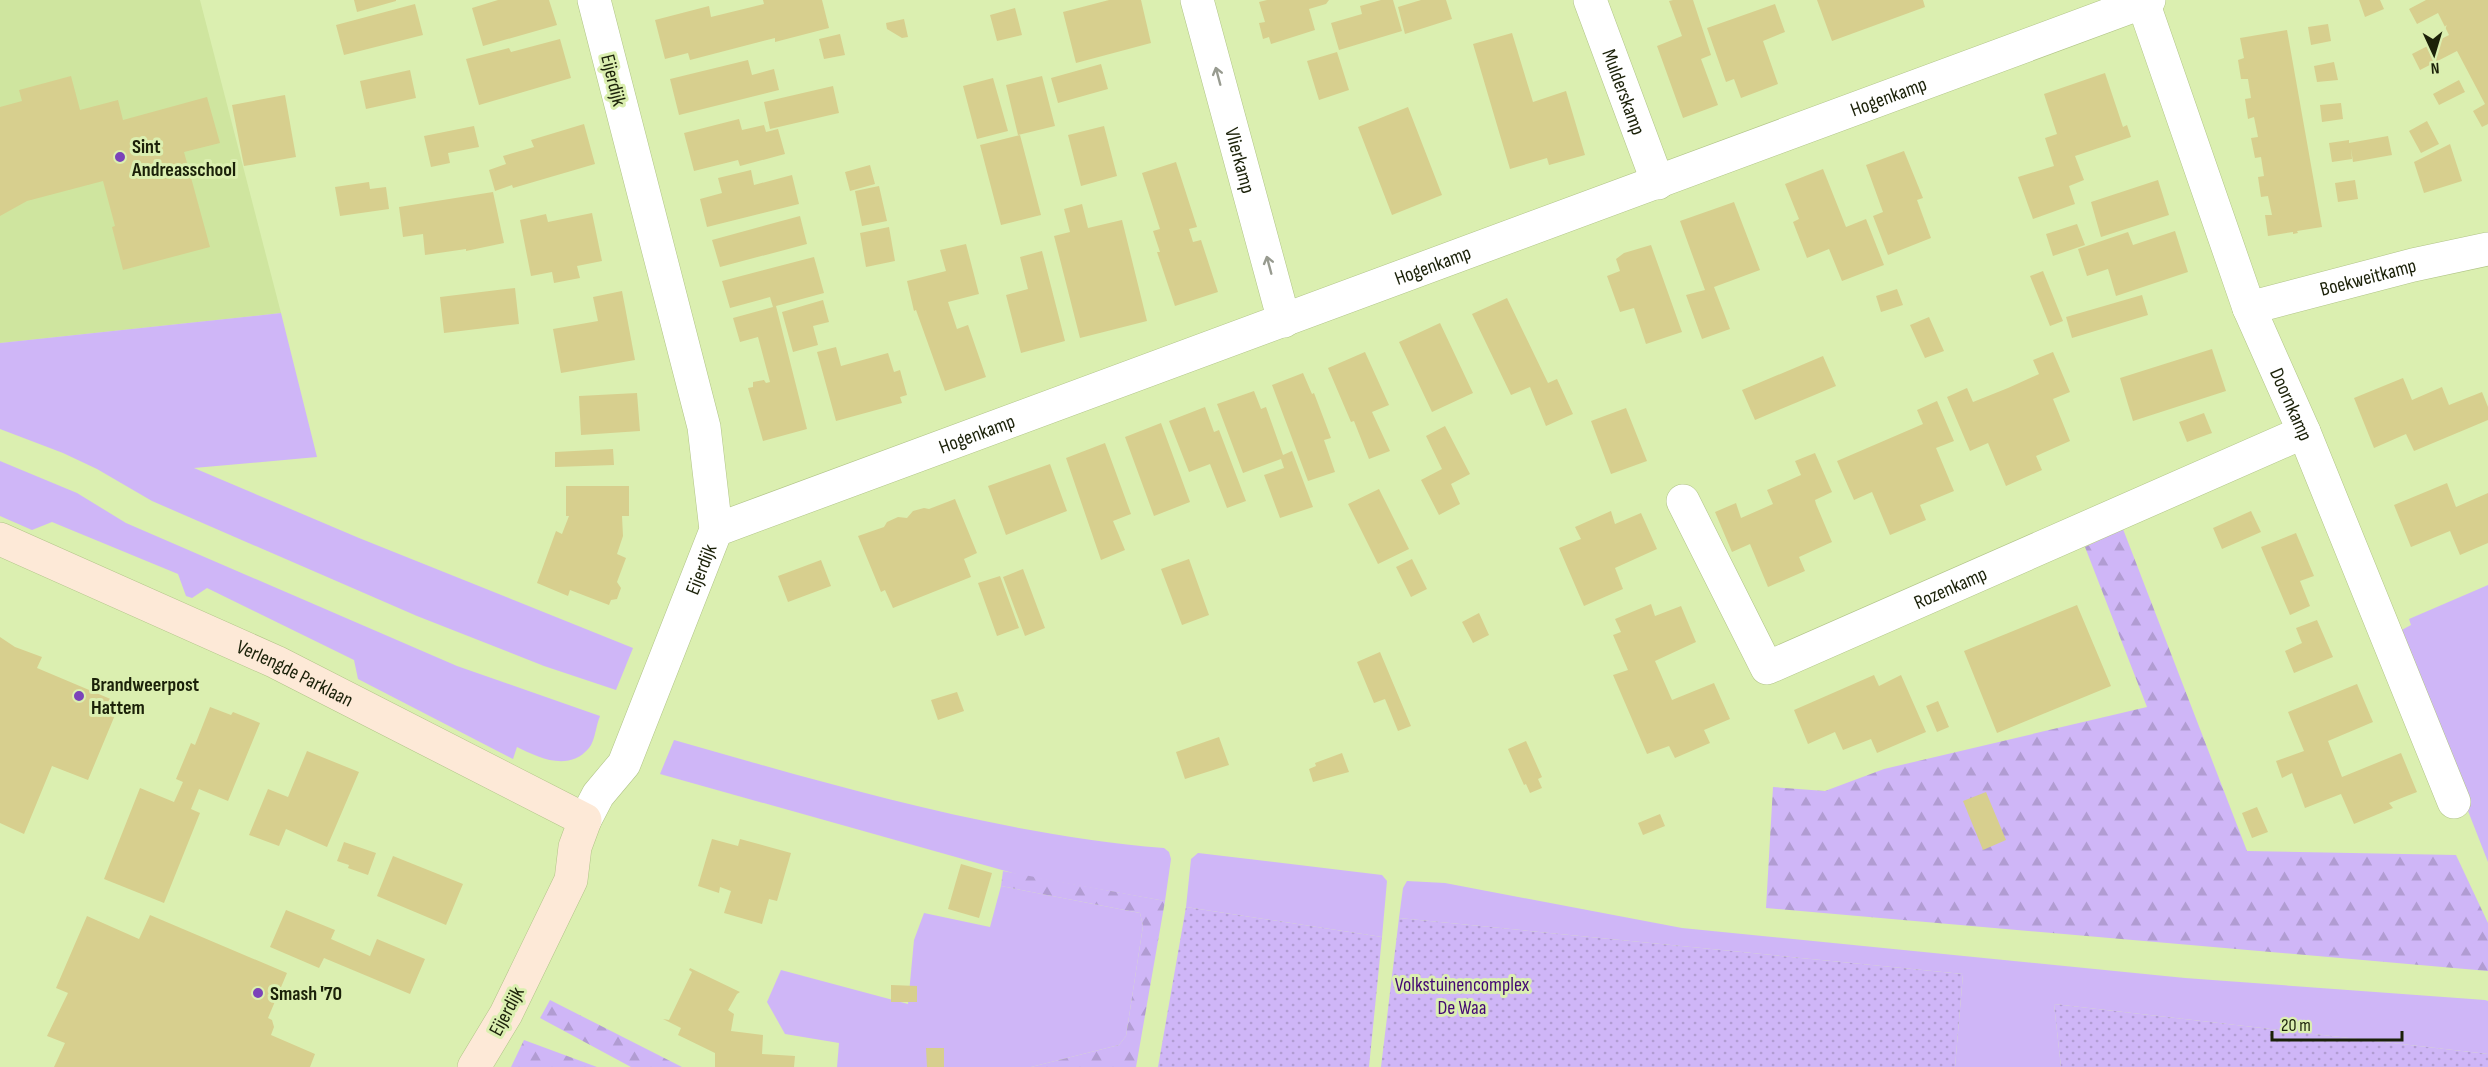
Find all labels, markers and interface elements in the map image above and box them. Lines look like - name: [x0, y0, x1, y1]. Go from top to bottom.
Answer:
- north arrow: [2404, 24, 2464, 84]
- street label: Mulderskamp: [1596, 46, 1650, 138]
- street label: Eijerdijk: [595, 52, 631, 109]
- text: N: [2430, 58, 2440, 77]
- one-way arrow: [1212, 67, 1223, 86]
- street label: Hogenkamp: [1847, 72, 1930, 122]
- street label: Vlierkamp: [1219, 125, 1260, 196]
- place label: Sint Andreasschool: [131, 135, 236, 182]
- marker: Sint Andreasschool: [113, 150, 127, 164]
- street label: Hogenkamp: [1392, 241, 1474, 291]
- street label: Boekweitkamp: [2318, 254, 2419, 302]
- one-way arrow: [1262, 255, 1274, 274]
- street label: Doornkamp: [2264, 364, 2317, 444]
- street label: Hogenkamp: [936, 409, 1018, 460]
- street label: Eijerdijk: [681, 540, 722, 598]
- street label: Rozenkamp: [1910, 562, 1991, 615]
- street label: Verlengde Parklaan: [233, 635, 357, 712]
- place label: Brandweerpost Hattem: [91, 673, 200, 720]
- marker: Brandweerpost Hattem: [72, 689, 86, 703]
- park label: Volkstuinencomplex De Waa: [1395, 973, 1530, 1020]
- place label: Smash '70: [270, 982, 342, 1006]
- street label: Eijerdijk: [484, 982, 530, 1040]
- marker: Smash '70: [251, 986, 265, 1000]
- scale bar: [2272, 1004, 2402, 1042]
- text: 20 m: [2281, 1015, 2311, 1036]

